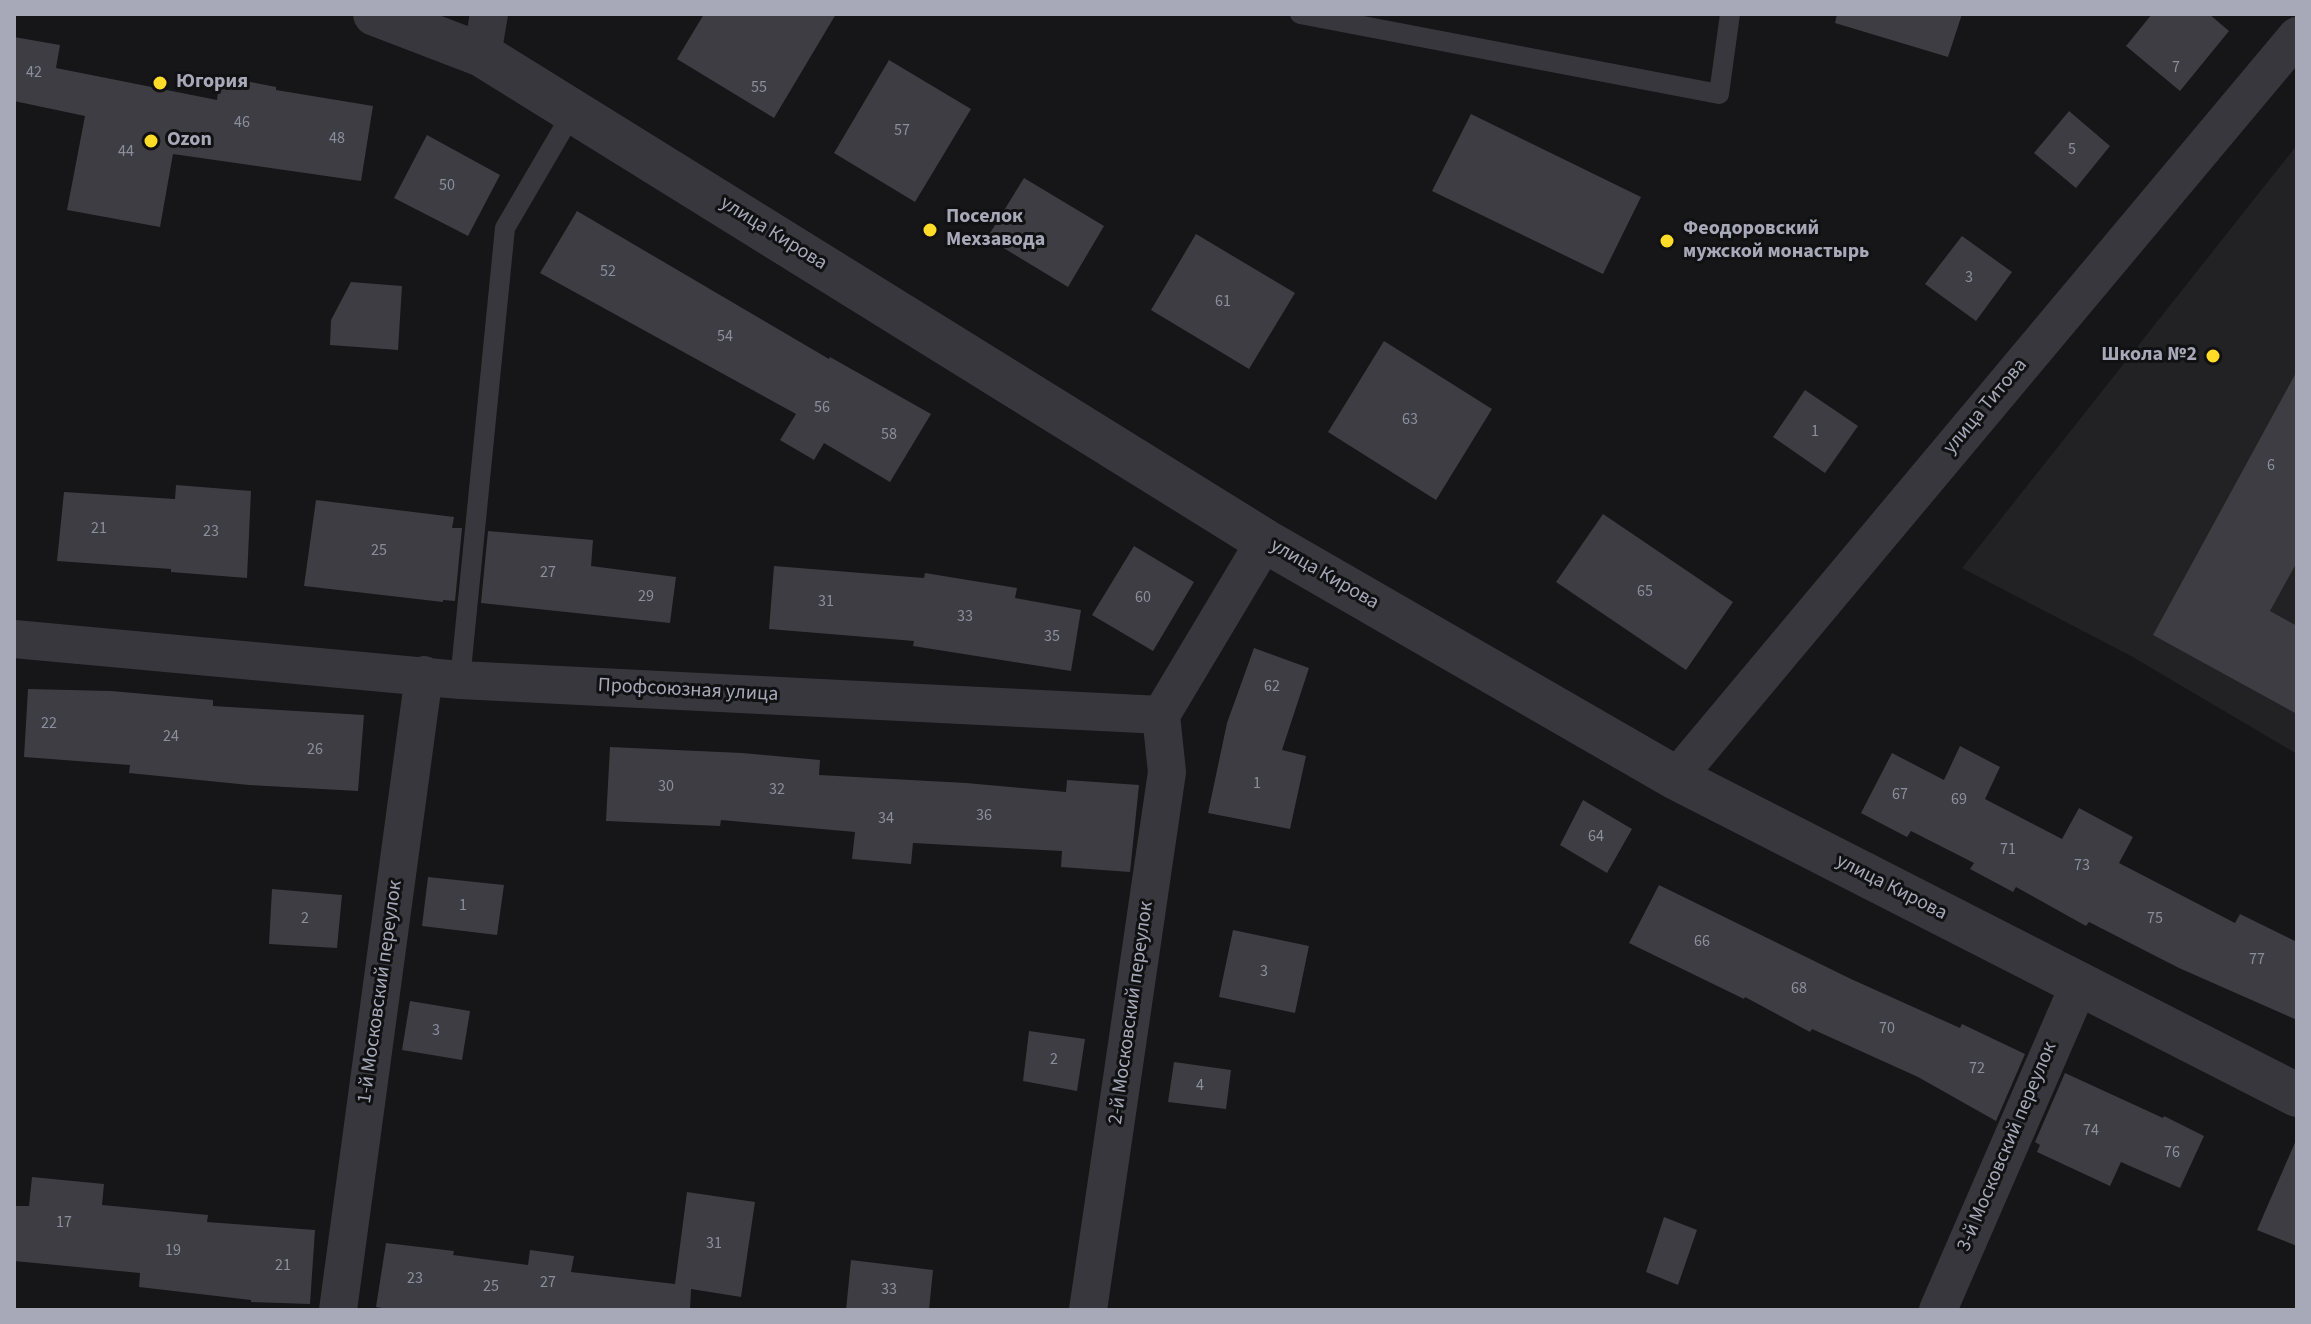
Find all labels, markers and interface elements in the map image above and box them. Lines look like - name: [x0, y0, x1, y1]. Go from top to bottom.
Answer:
- house number: 7: [2172, 58, 2180, 78]
- house number: 42: [26, 63, 42, 83]
- place label: Югория: [176, 71, 248, 95]
- marker: Югория: [151, 74, 169, 92]
- house number: 55: [751, 78, 767, 98]
- house number: 46: [234, 113, 250, 133]
- house number: 57: [894, 121, 910, 141]
- place label: Ozon: [167, 129, 212, 153]
- house number: 48: [329, 129, 345, 149]
- marker: Ozon: [142, 132, 160, 150]
- house number: 5: [2068, 140, 2076, 160]
- house number: 44: [118, 142, 134, 162]
- house number: 50: [439, 176, 455, 196]
- street label: улица Кирова: [715, 192, 831, 276]
- place label: Поселок Мехзавода: [946, 206, 1045, 253]
- place label: Феодоровский мужской монастырь: [1683, 218, 1869, 265]
- marker: Поселок Мехзавода: [921, 221, 939, 239]
- marker: Феодоровский мужской монастырь: [1658, 232, 1676, 250]
- house number: 52: [600, 262, 616, 282]
- house number: 3: [1965, 268, 1973, 288]
- house number: 61: [1215, 292, 1231, 312]
- house number: 54: [717, 327, 733, 347]
- place label: Школа №2: [2101, 344, 2197, 368]
- marker: Школа №2: [2204, 347, 2222, 365]
- street label: улица Титова: [1939, 354, 2033, 460]
- house number: 56: [814, 398, 830, 418]
- house number: 63: [1402, 410, 1418, 430]
- house number: 1: [1811, 422, 1819, 442]
- house number: 58: [881, 425, 897, 445]
- house number: 6: [2267, 456, 2275, 476]
- house number: 21: [91, 519, 107, 539]
- house number: 23: [203, 522, 219, 542]
- street label: улица Кирова: [1265, 534, 1383, 616]
- house number: 25: [371, 541, 387, 561]
- house number: 27: [540, 563, 556, 583]
- house number: 65: [1637, 582, 1653, 602]
- house number: 29: [638, 587, 654, 607]
- house number: 60: [1135, 588, 1151, 608]
- house number: 31: [818, 592, 834, 612]
- house number: 33: [957, 607, 973, 627]
- house number: 35: [1044, 627, 1060, 647]
- street label: Профсоюзная улица: [597, 674, 779, 708]
- house number: 62: [1264, 677, 1280, 697]
- house number: 22: [41, 714, 57, 734]
- house number: 24: [163, 727, 179, 747]
- house number: 26: [307, 740, 323, 760]
- house number: 1: [1253, 774, 1261, 794]
- house number: 30: [658, 777, 674, 797]
- house number: 32: [769, 780, 785, 800]
- house number: 67: [1892, 785, 1908, 805]
- house number: 69: [1951, 790, 1967, 810]
- house number: 36: [976, 806, 992, 826]
- house number: 34: [878, 809, 894, 829]
- house number: 64: [1588, 827, 1604, 847]
- house number: 71: [2000, 840, 2016, 860]
- street label: улица Кирова: [1831, 850, 1951, 926]
- house number: 73: [2074, 856, 2090, 876]
- street label: 1-й Московский переулок: [353, 879, 409, 1105]
- house number: 1: [459, 896, 467, 916]
- street label: 2-й Московский переулок: [1104, 900, 1160, 1126]
- house number: 2: [301, 909, 309, 929]
- house number: 75: [2147, 909, 2163, 929]
- house number: 66: [1694, 932, 1710, 952]
- house number: 77: [2249, 950, 2265, 970]
- house number: 3: [1260, 962, 1268, 982]
- house number: 68: [1791, 979, 1807, 999]
- house number: 70: [1879, 1019, 1895, 1039]
- house number: 3: [432, 1021, 440, 1041]
- street label: 3-й Московский переулок: [1953, 1039, 2063, 1255]
- house number: 2: [1050, 1050, 1058, 1070]
- house number: 72: [1969, 1059, 1985, 1079]
- house number: 4: [1196, 1076, 1204, 1096]
- house number: 74: [2083, 1121, 2099, 1141]
- house number: 76: [2164, 1143, 2180, 1163]
- house number: 17: [56, 1213, 72, 1233]
- house number: 31: [706, 1234, 722, 1254]
- house number: 19: [165, 1241, 181, 1261]
- house number: 21: [275, 1256, 291, 1276]
- house number: 23: [407, 1269, 423, 1289]
- house number: 27: [540, 1273, 556, 1293]
- house number: 25: [483, 1277, 499, 1297]
- house number: 33: [881, 1280, 897, 1300]

